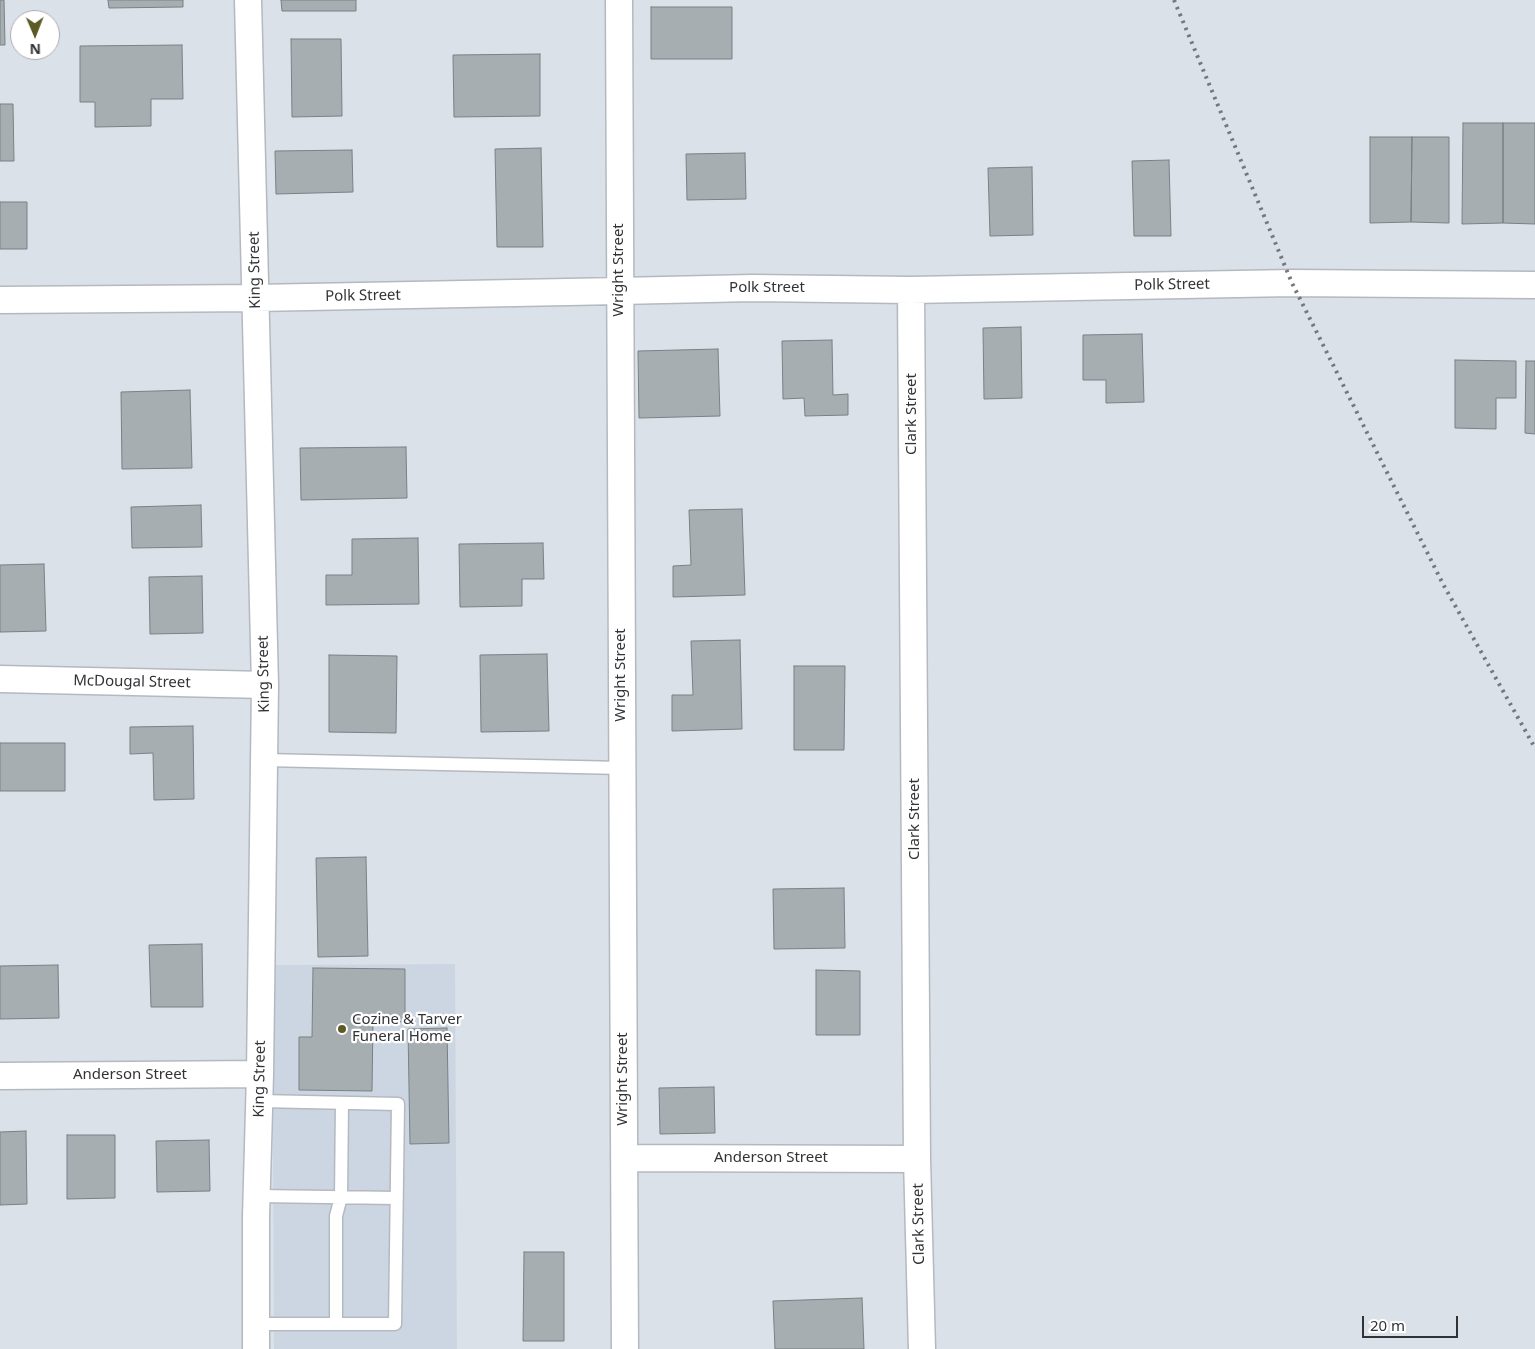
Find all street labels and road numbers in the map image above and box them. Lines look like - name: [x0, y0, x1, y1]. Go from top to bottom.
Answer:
- street label: Wright Street: [610, 223, 628, 317]
- street label: King Street: [245, 231, 265, 309]
- street label: Polk Street: [1134, 275, 1210, 295]
- street label: Polk Street: [729, 279, 805, 297]
- street label: Polk Street: [325, 286, 401, 306]
- street label: Clark Street: [903, 373, 921, 455]
- street label: Wright Street: [612, 628, 630, 722]
- street label: King Street: [254, 635, 274, 713]
- street label: McDougal Street: [73, 672, 191, 692]
- street label: Clark Street: [906, 778, 924, 860]
- street label: Wright Street: [614, 1032, 632, 1126]
- street label: King Street: [250, 1040, 270, 1118]
- street label: Anderson Street: [73, 1066, 187, 1084]
- street label: Anderson Street: [714, 1149, 828, 1167]
- street label: Clark Street: [909, 1183, 929, 1265]

